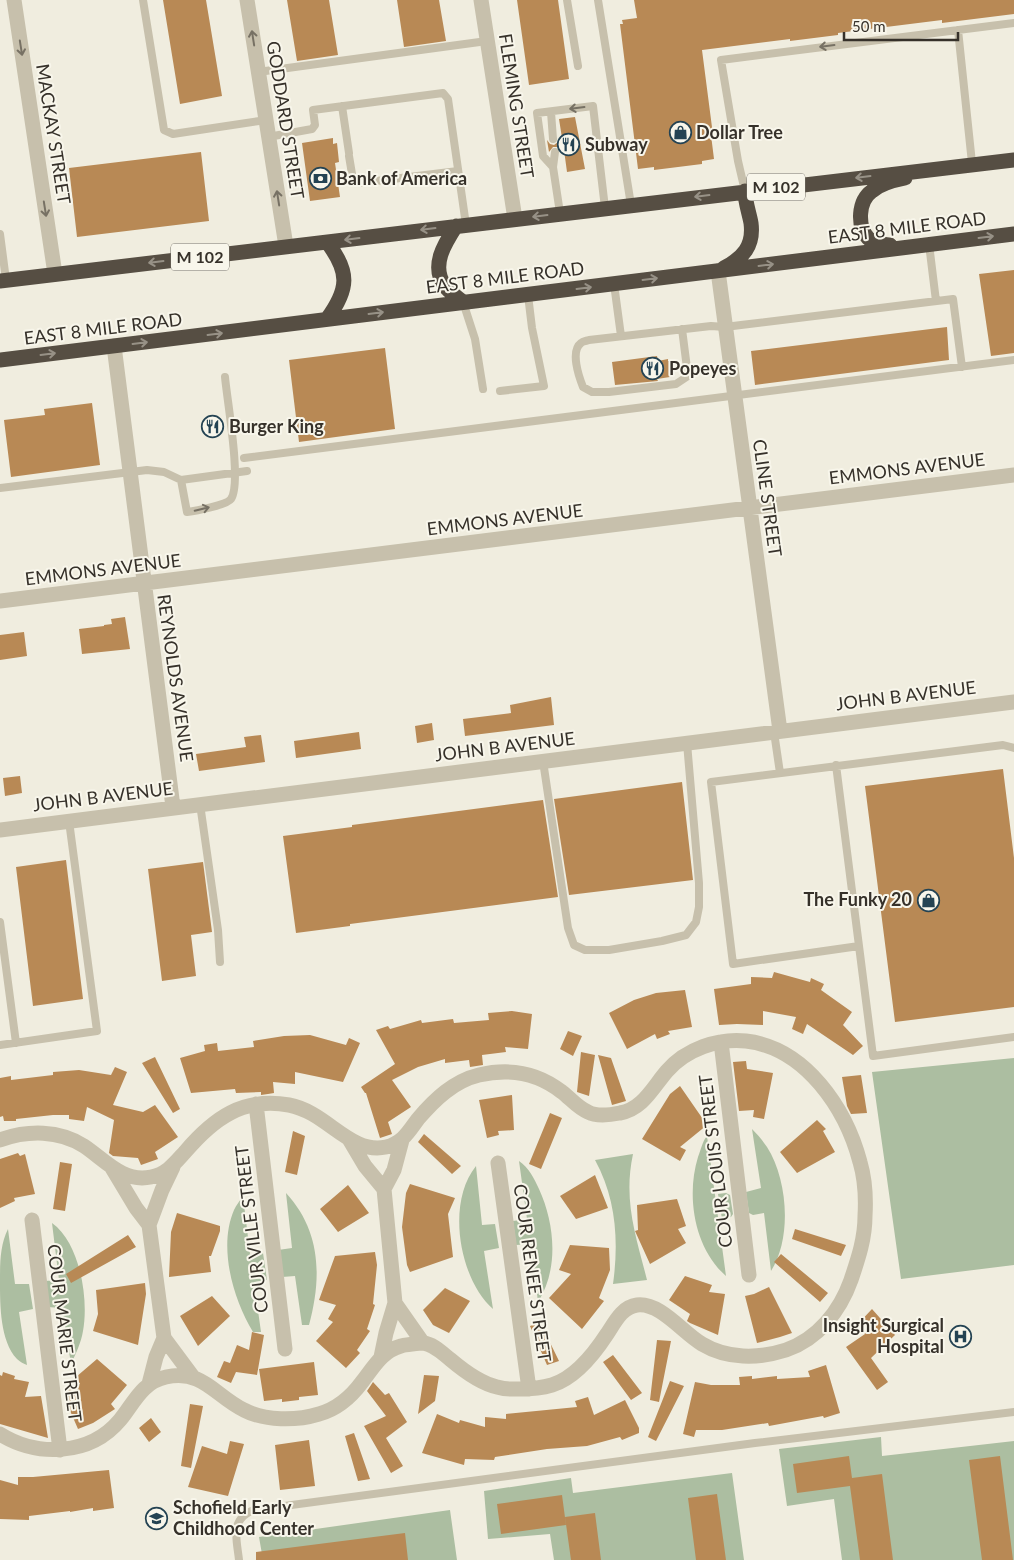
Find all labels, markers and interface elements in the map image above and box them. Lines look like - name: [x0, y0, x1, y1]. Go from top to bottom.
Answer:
- scale bar: [844, 10, 958, 42]
- text: 50 m: [852, 17, 886, 35]
- one-way arrow: [248, 30, 258, 46]
- street label: FLEMING STREET: [495, 32, 539, 180]
- street label: GODDARD STREET: [263, 39, 309, 201]
- one-way arrow: [16, 40, 26, 56]
- one-way arrow: [819, 42, 835, 52]
- street label: MACKAY STREET: [32, 62, 76, 206]
- one-way arrow: [569, 103, 585, 113]
- shop icon: Dollar Tree: [668, 121, 692, 145]
- place label: Dollar Tree: [696, 121, 783, 143]
- restaurant icon: Subway: [557, 133, 581, 157]
- place label: Subway: [585, 133, 648, 155]
- bank icon: Bank of America: [308, 167, 332, 191]
- place label: Bank of America: [336, 167, 467, 189]
- one-way arrow: [856, 172, 872, 182]
- road number: M 102: [747, 173, 805, 200]
- one-way arrow: [273, 191, 283, 207]
- one-way arrow: [694, 191, 710, 201]
- one-way arrow: [40, 201, 50, 217]
- street label: EAST 8 MILE ROAD: [827, 206, 987, 248]
- one-way arrow: [532, 211, 548, 221]
- one-way arrow: [420, 224, 436, 234]
- one-way arrow: [978, 232, 994, 242]
- one-way arrow: [344, 234, 360, 244]
- road number: M 102: [171, 243, 229, 270]
- street label: EAST 8 MILE ROAD: [425, 256, 585, 298]
- one-way arrow: [148, 257, 164, 267]
- one-way arrow: [758, 260, 774, 270]
- one-way arrow: [641, 274, 657, 284]
- one-way arrow: [576, 283, 592, 293]
- street label: EAST 8 MILE ROAD: [23, 307, 183, 349]
- one-way arrow: [368, 308, 384, 318]
- one-way arrow: [207, 329, 223, 339]
- one-way arrow: [132, 338, 148, 348]
- one-way arrow: [40, 349, 56, 359]
- restaurant icon: Popeyes: [641, 357, 665, 381]
- place label: Popeyes: [669, 357, 736, 379]
- restaurant icon: Burger King: [201, 415, 225, 439]
- place label: Burger King: [229, 415, 324, 437]
- street label: CLINE STREET: [749, 438, 787, 558]
- street label: EMMONS AVENUE: [828, 448, 986, 488]
- street label: EMMONS AVENUE: [426, 499, 584, 539]
- one-way arrow: [194, 503, 210, 513]
- street label: EMMONS AVENUE: [24, 549, 182, 589]
- street label: REYNOLDS AVENUE: [153, 593, 199, 763]
- street label: JOHN B AVENUE: [835, 676, 977, 715]
- street label: JOHN B AVENUE: [434, 727, 576, 766]
- street label: JOHN B AVENUE: [32, 777, 174, 816]
- place label: The Funky 20: [803, 888, 912, 910]
- shop icon: The Funky 20: [916, 888, 940, 912]
- street label: COUR LOUIS STREET: [693, 1073, 737, 1249]
- street label: COUR VILLE STREET: [230, 1144, 272, 1314]
- street label: COUR RENEE STREET: [510, 1183, 556, 1363]
- street label: COUR MARIE STREET: [43, 1243, 87, 1423]
- place label: Insight Surgical Hospital: [823, 1314, 944, 1357]
- hospital icon: Insight Surgical Hospital: [948, 1324, 972, 1348]
- place label: Schofield Early Childhood Center: [173, 1496, 314, 1539]
- school or university icon: Schofield Early Childhood Center: [145, 1506, 169, 1530]

